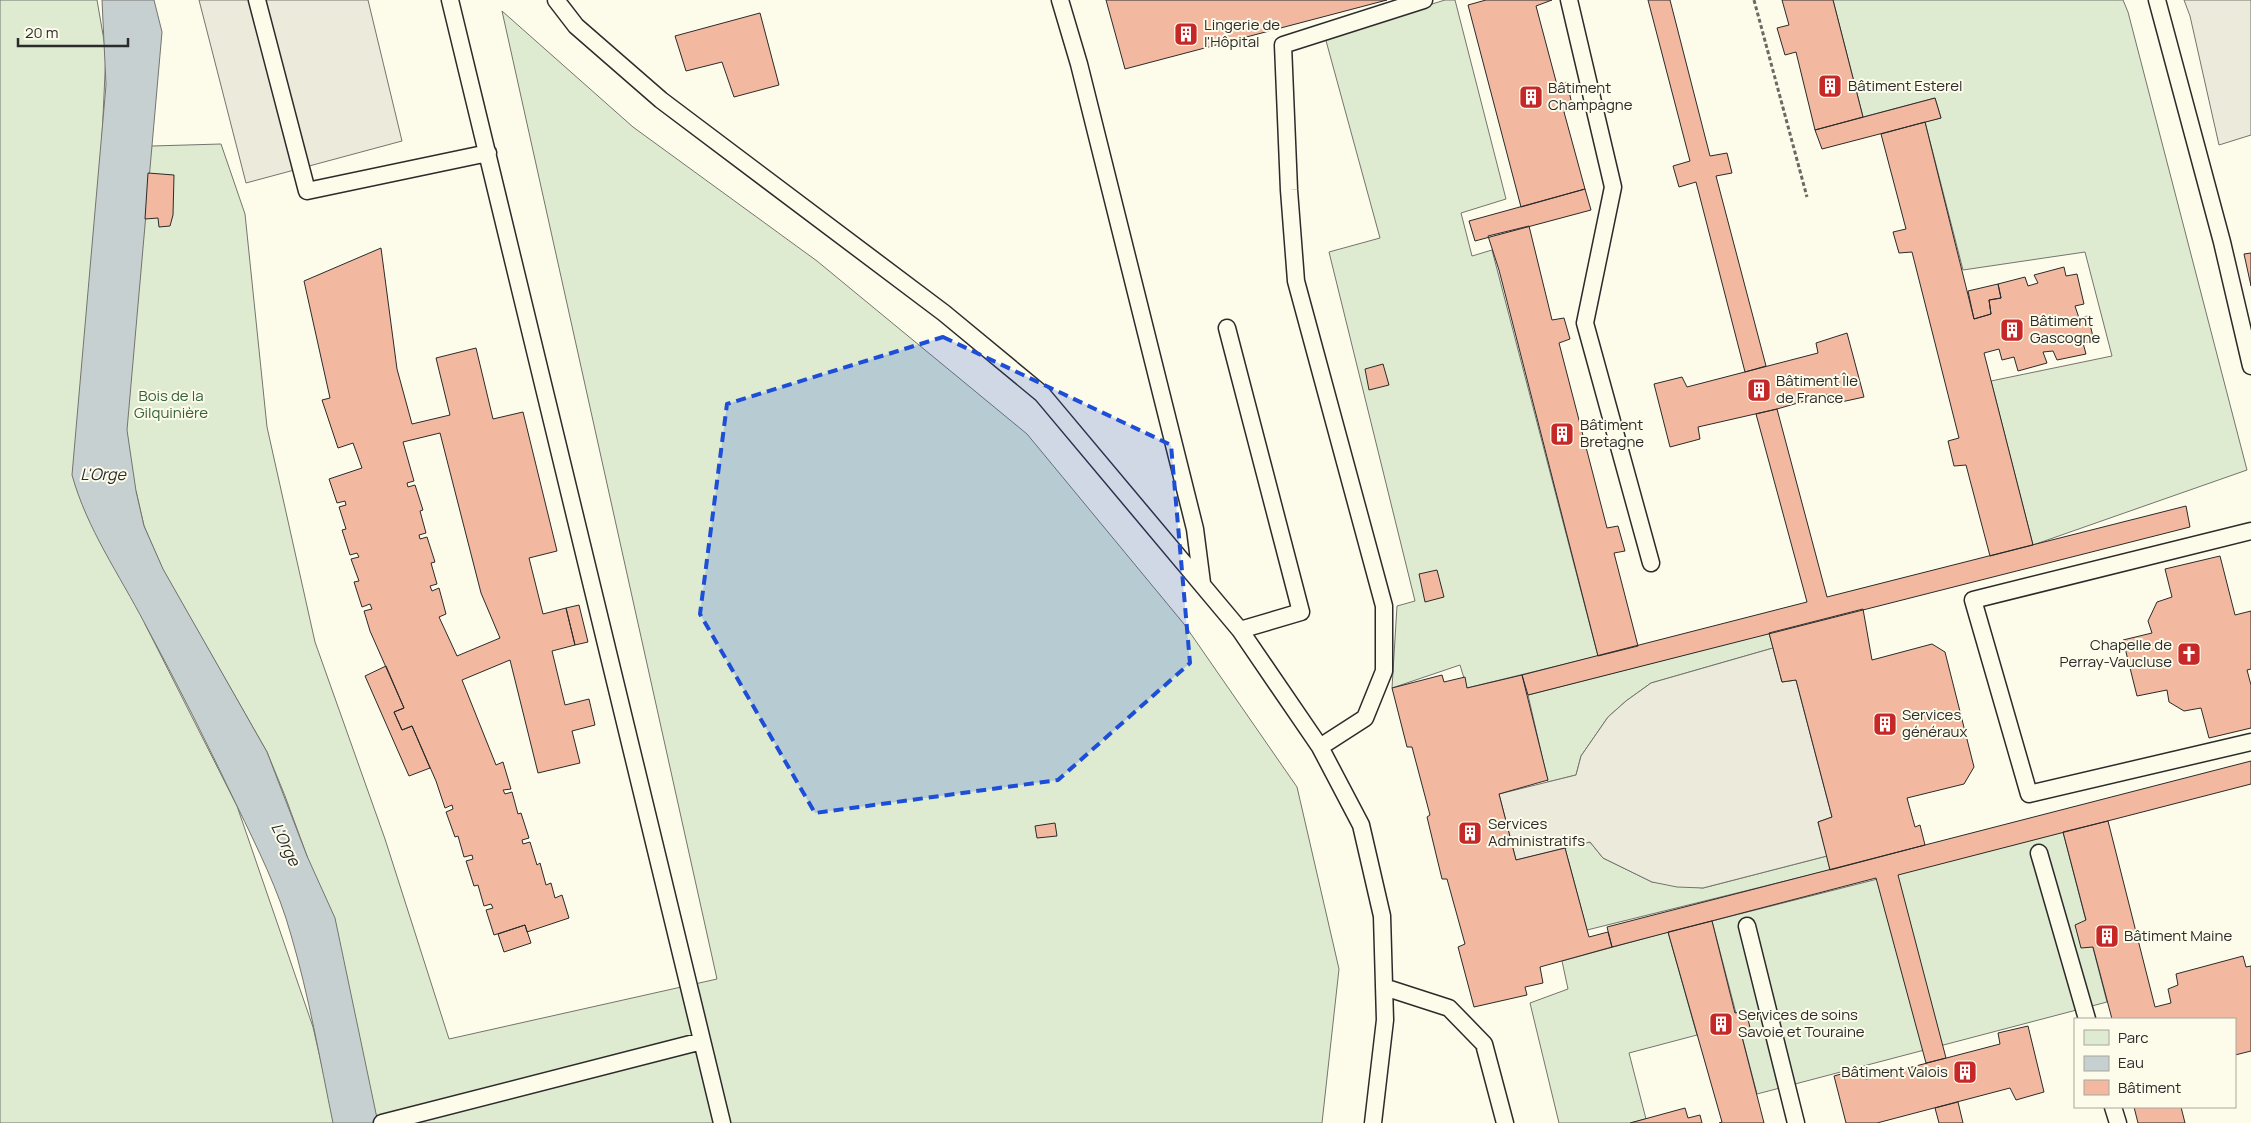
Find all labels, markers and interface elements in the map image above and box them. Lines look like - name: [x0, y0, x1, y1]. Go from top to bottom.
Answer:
- place label: Lingerie de l'Hôpital: [1204, 14, 1280, 52]
- scale bar: [18, 15, 128, 47]
- building icon: Lingerie de l'Hôpital: [1173, 21, 1199, 47]
- text: 20 m: [25, 22, 58, 43]
- building icon: Bâtiment Esterel: [1817, 73, 1843, 99]
- place label: Bâtiment Esterel: [1848, 75, 1963, 96]
- place label: Bâtiment Champagne: [1548, 77, 1633, 115]
- building icon: Bâtiment Champagne: [1518, 84, 1544, 110]
- place label: Bâtiment Gascogne: [2030, 310, 2100, 348]
- building icon: Bâtiment Gascogne: [1999, 317, 2025, 343]
- place label: Bâtiment Île de France: [1776, 370, 1858, 408]
- building icon: Bâtiment Île de France: [1746, 377, 1772, 403]
- park label: Bois de la Gilquinière: [134, 385, 208, 423]
- place label: Bâtiment Bretagne: [1580, 414, 1644, 452]
- building icon: Bâtiment Bretagne: [1549, 421, 1575, 447]
- water label: L'Orge: [80, 463, 127, 485]
- place label: Chapelle de Perray-Vaucluse: [2060, 634, 2172, 672]
- church icon: Chapelle de Perray-Vaucluse: [2176, 641, 2202, 667]
- place label: Services généraux: [1902, 704, 1967, 742]
- building icon: Services généraux: [1872, 711, 1898, 737]
- place label: Services Administratifs: [1488, 813, 1585, 851]
- water label: L'Orge: [266, 819, 307, 871]
- building icon: Services Administratifs: [1457, 820, 1483, 846]
- building icon: Bâtiment Maine: [2094, 923, 2120, 949]
- place label: Bâtiment Maine: [2124, 925, 2232, 946]
- place label: Services de soins Savoie et Touraine: [1738, 1004, 1865, 1042]
- building icon: Services de soins Savoie et Touraine: [1708, 1011, 1734, 1037]
- legend: [2074, 1018, 2236, 1108]
- text: Parc: [2118, 1027, 2149, 1048]
- text: Eau: [2118, 1052, 2144, 1073]
- building icon: Bâtiment Valois: [1952, 1059, 1978, 1085]
- place label: Bâtiment Valois: [1841, 1061, 1948, 1082]
- text: Bâtiment: [2118, 1077, 2181, 1098]

